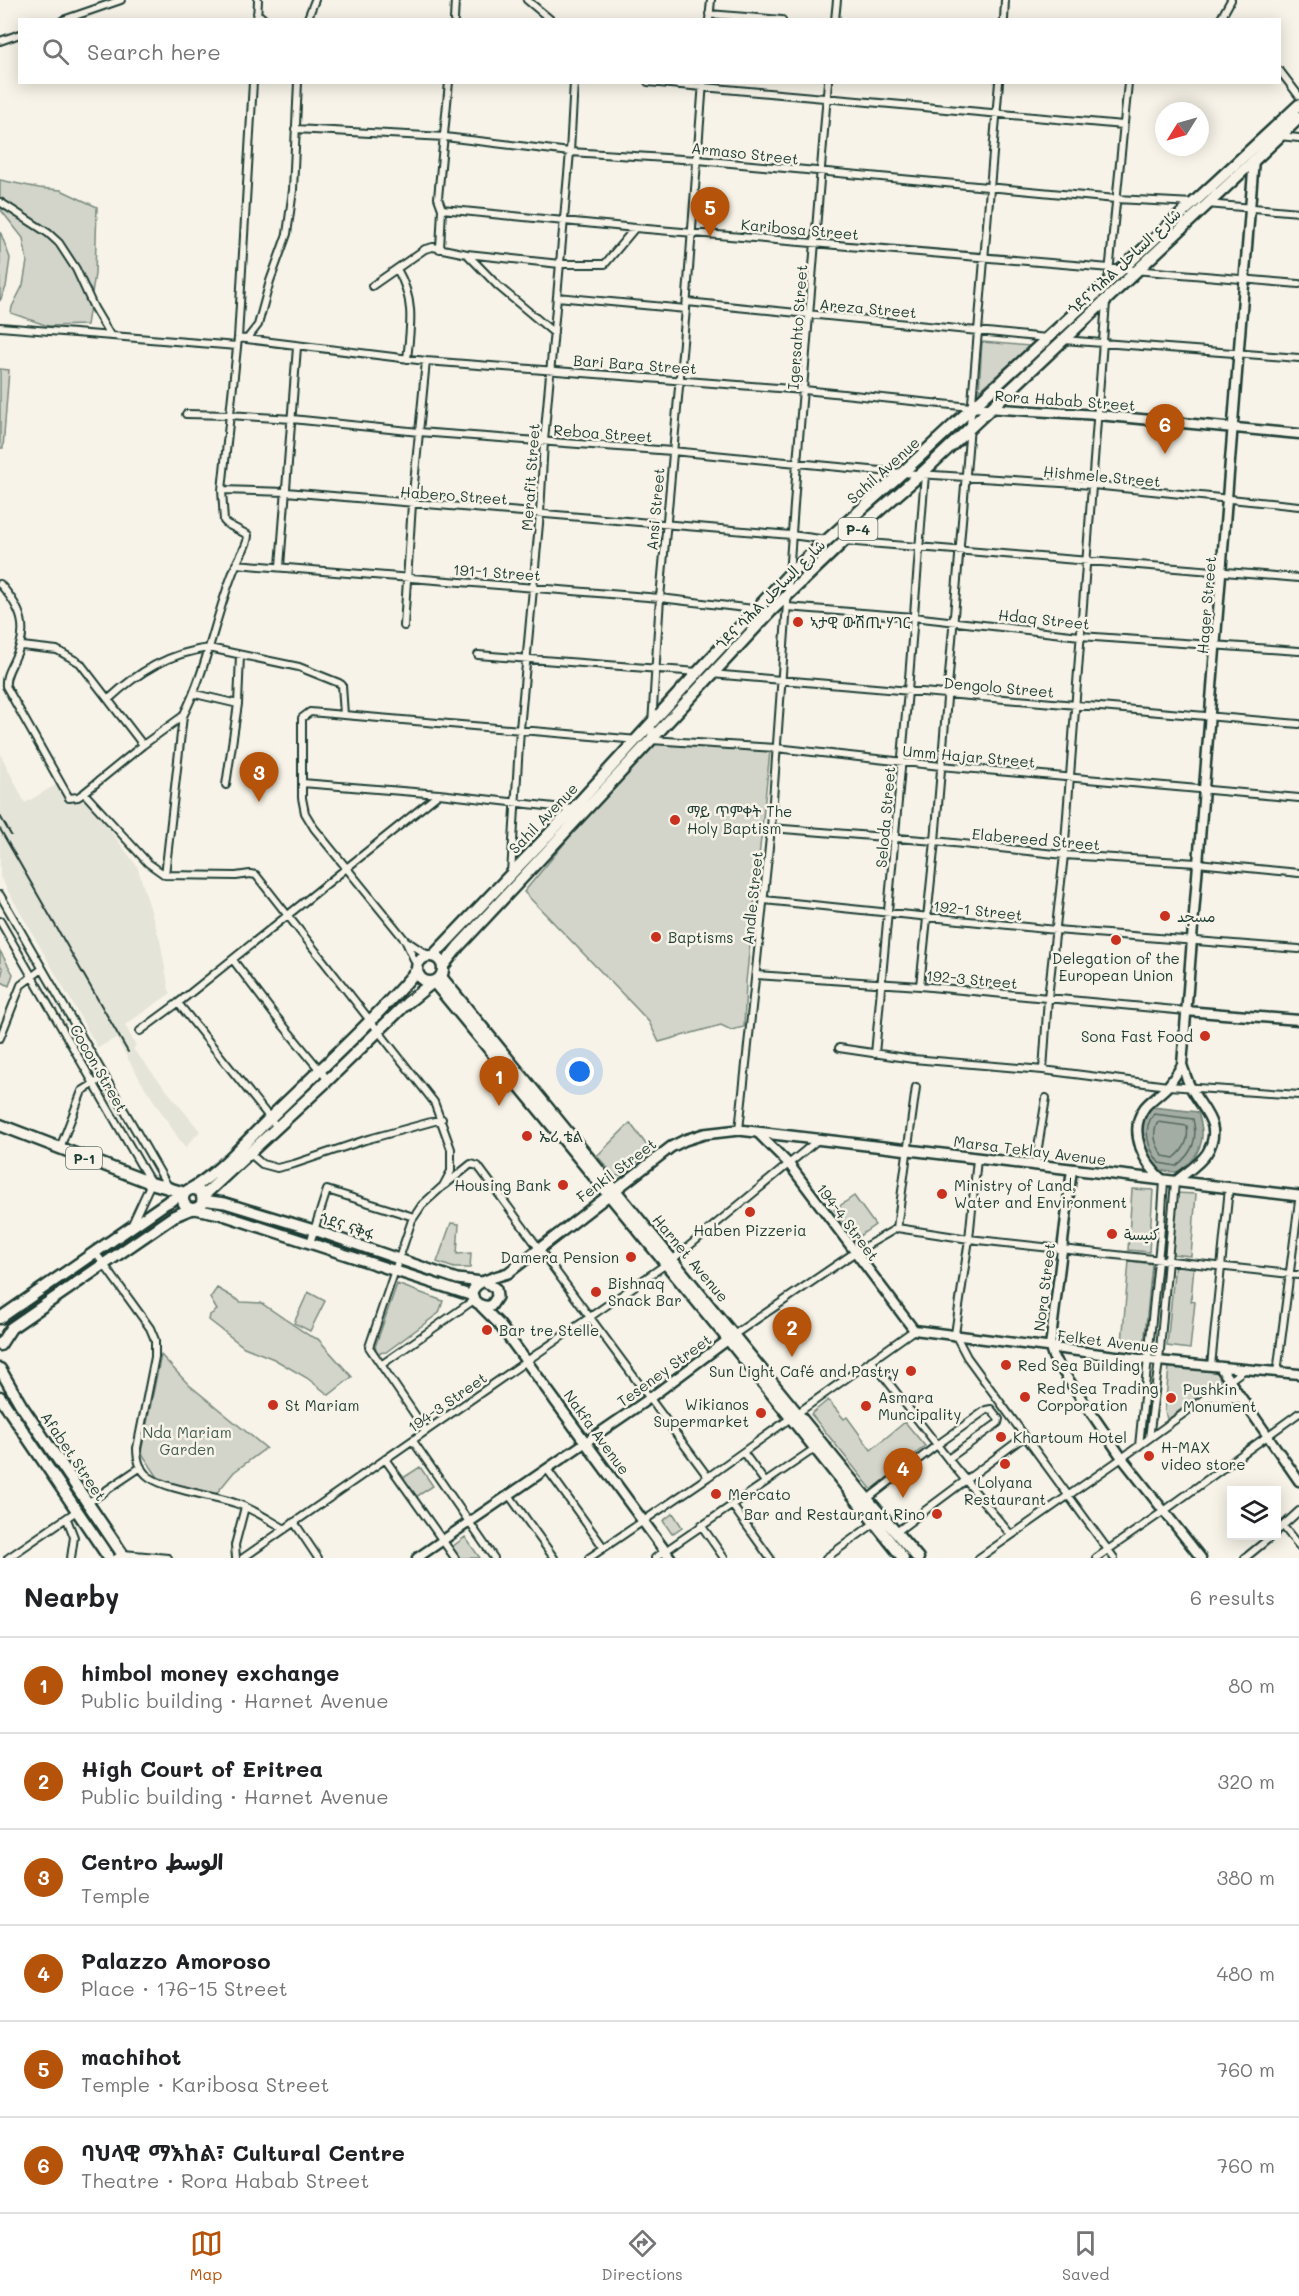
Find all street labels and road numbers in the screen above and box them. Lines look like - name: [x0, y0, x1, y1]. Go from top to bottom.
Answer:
- street label: Armaso Street: [690, 137, 800, 169]
- street label: ጎደና ሳሕል شارع الساحل: [1063, 203, 1186, 319]
- street label: Karibosa Street: [740, 214, 860, 244]
- street label: Igersahto Street: [783, 264, 811, 390]
- street label: Areza Street: [819, 294, 917, 322]
- street label: Bari Bara Street: [573, 350, 697, 378]
- street label: Rora Habab Street: [994, 385, 1136, 415]
- street label: Reboa Street: [553, 420, 653, 446]
- street label: Merafit Street: [516, 423, 544, 531]
- street label: Sahil Avenue: [842, 432, 924, 508]
- street label: Hishmele Street: [1042, 461, 1162, 491]
- street label: Ansi Street: [641, 467, 669, 551]
- street label: Habero Street: [400, 481, 508, 509]
- road number: P-4: [838, 518, 878, 540]
- street label: ጎደና ሳሕል شارع الساحل: [711, 535, 830, 654]
- street label: Hager Street: [1192, 555, 1220, 655]
- street label: 191-1 Street: [452, 559, 542, 585]
- street label: Hdaq Street: [997, 604, 1091, 634]
- street label: Dengolo Street: [943, 672, 1055, 702]
- street label: Umm Hajar Street: [902, 740, 1036, 772]
- street label: Seloda Street: [871, 765, 899, 869]
- street label: Sahil Avenue: [504, 778, 582, 858]
- street label: Elabereed Street: [971, 823, 1101, 855]
- street label: Andle Street: [737, 850, 767, 946]
- street label: 192-1 Street: [932, 895, 1024, 925]
- street label: 192-3 Street: [926, 965, 1018, 993]
- street label: Cocon Street: [66, 1020, 132, 1116]
- street label: Marsa Teklay Avenue: [953, 1131, 1107, 1169]
- street label: Fenkil Street: [572, 1133, 660, 1207]
- road number: P-1: [66, 1147, 102, 1169]
- street label: 194-4 Street: [812, 1179, 884, 1265]
- street label: ጎደና ናቅፋ: [317, 1207, 377, 1245]
- street label: Harnet Avenue: [648, 1210, 734, 1306]
- street label: Nora Street: [1029, 1241, 1059, 1333]
- street label: Felket Avenue: [1056, 1325, 1160, 1357]
- street label: Teseney Street: [613, 1329, 715, 1411]
- street label: 194-3 Street: [404, 1367, 490, 1437]
- street label: Nakfa Avenue: [559, 1386, 635, 1478]
- street label: Afabet Street: [37, 1407, 111, 1505]

